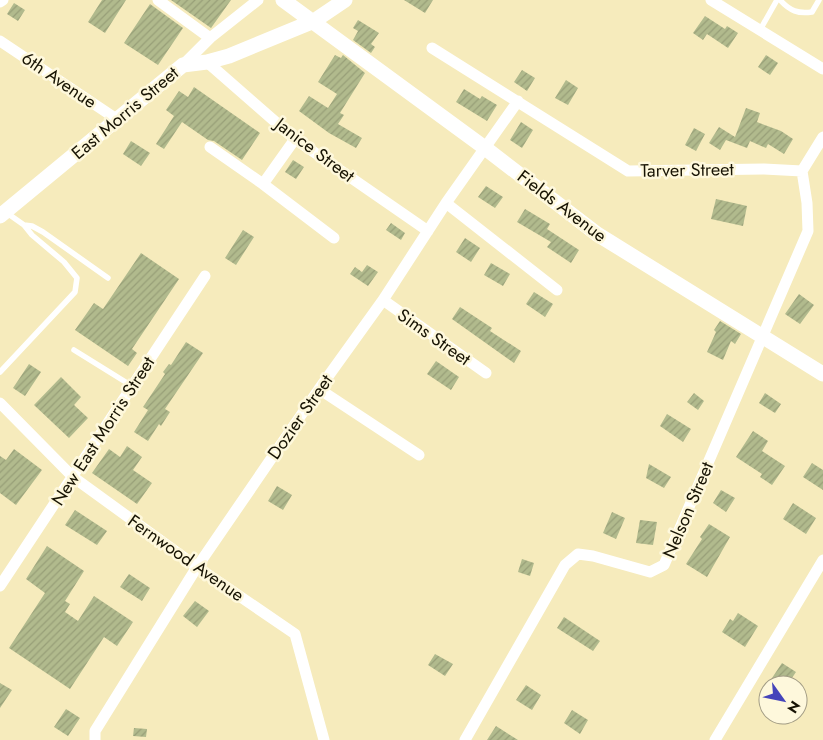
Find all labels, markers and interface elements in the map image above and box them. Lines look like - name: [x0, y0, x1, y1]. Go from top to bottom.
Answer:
- street label: 6th Avenue: [16, 45, 102, 115]
- street label: East Morris Street: [66, 60, 185, 166]
- street label: Janice Street: [268, 110, 361, 189]
- street label: Tarver Street: [640, 156, 735, 184]
- street label: Fields Avenue: [512, 164, 612, 248]
- street label: Sims Street: [392, 302, 476, 372]
- street label: New East Morris Street: [45, 351, 161, 511]
- street label: Dozier Street: [261, 369, 339, 465]
- street label: Nelson Street: [656, 457, 720, 562]
- street label: Fernwood Avenue: [123, 508, 249, 608]
- north arrow: [758, 675, 808, 725]
- text: N: [782, 697, 805, 717]

